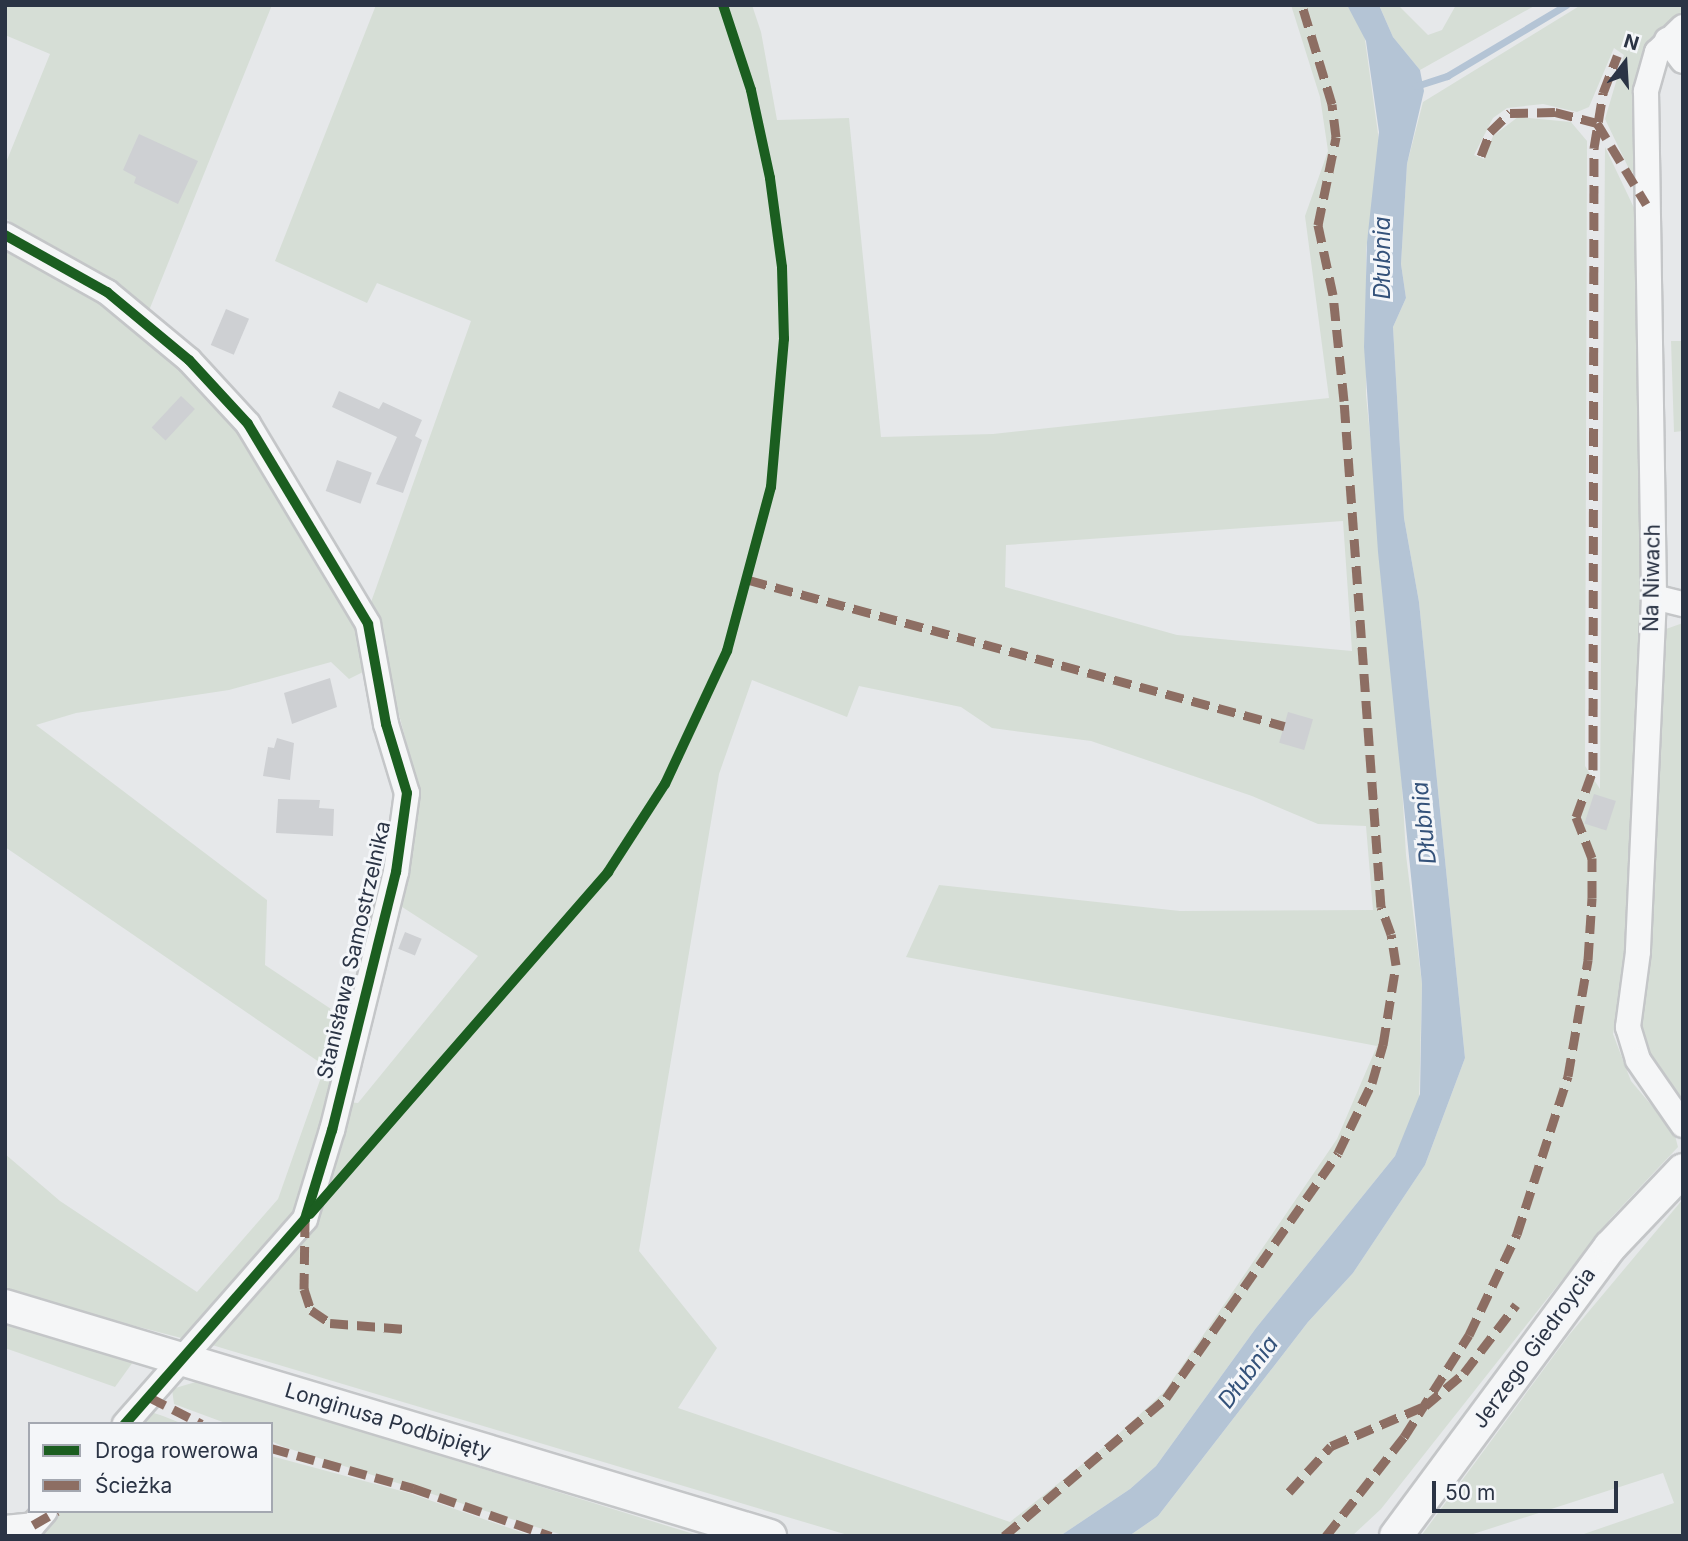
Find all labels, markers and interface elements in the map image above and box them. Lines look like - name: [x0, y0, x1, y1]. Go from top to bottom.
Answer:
- north arrow: [1590, 28, 1660, 98]
- text: N: [1621, 29, 1642, 56]
- water label: Dłubnia: [1368, 216, 1396, 300]
- street label: Na Niwach: [1638, 524, 1666, 632]
- water label: Dłubnia: [1406, 780, 1442, 866]
- street label: Stanisława Samostrzelnika: [312, 818, 396, 1082]
- street label: Jerzego Giedroycia: [1467, 1263, 1601, 1433]
- water label: Dłubnia: [1212, 1330, 1284, 1414]
- street label: Longinusa Podbipięty: [282, 1378, 494, 1464]
- legend: [28, 1422, 273, 1513]
- text: Droga rowerowa: [95, 1438, 258, 1463]
- scale bar: [1436, 1468, 1622, 1512]
- text: Ścieżka: [95, 1473, 172, 1498]
- text: 50 m: [1445, 1480, 1495, 1505]

